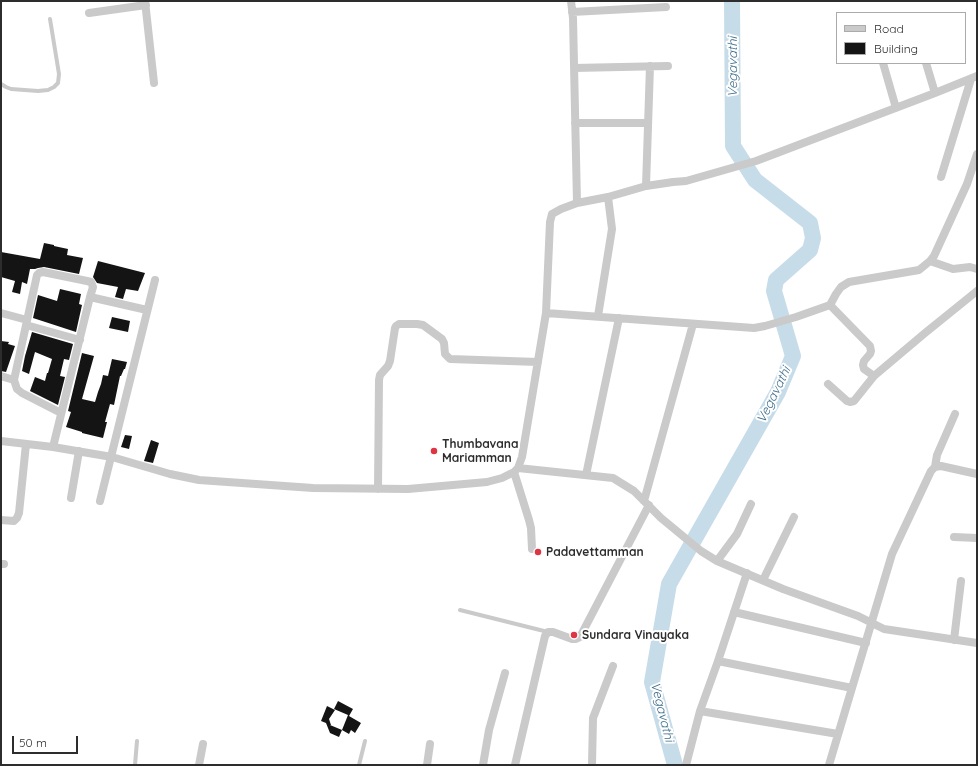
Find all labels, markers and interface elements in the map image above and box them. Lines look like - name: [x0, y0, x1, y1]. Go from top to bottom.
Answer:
- legend: [836, 12, 966, 64]
- text: Road: [874, 21, 904, 36]
- water label: Vegavathi: [725, 37, 741, 97]
- text: Building: [874, 41, 918, 56]
- water label: Vegavathi: [754, 364, 794, 426]
- place label: Thumbavana Mariamman: [442, 437, 519, 465]
- marker: Thumbavana Mariamman: [429, 446, 439, 456]
- place label: Padavettamman: [546, 545, 644, 559]
- marker: Padavettamman: [533, 547, 543, 557]
- place label: Sundara Vinayaka: [582, 628, 689, 642]
- marker: Sundara Vinayaka: [569, 630, 579, 640]
- water label: Vegavathi: [647, 681, 677, 743]
- scale bar: [14, 728, 80, 754]
- text: 50 m: [19, 735, 47, 750]

